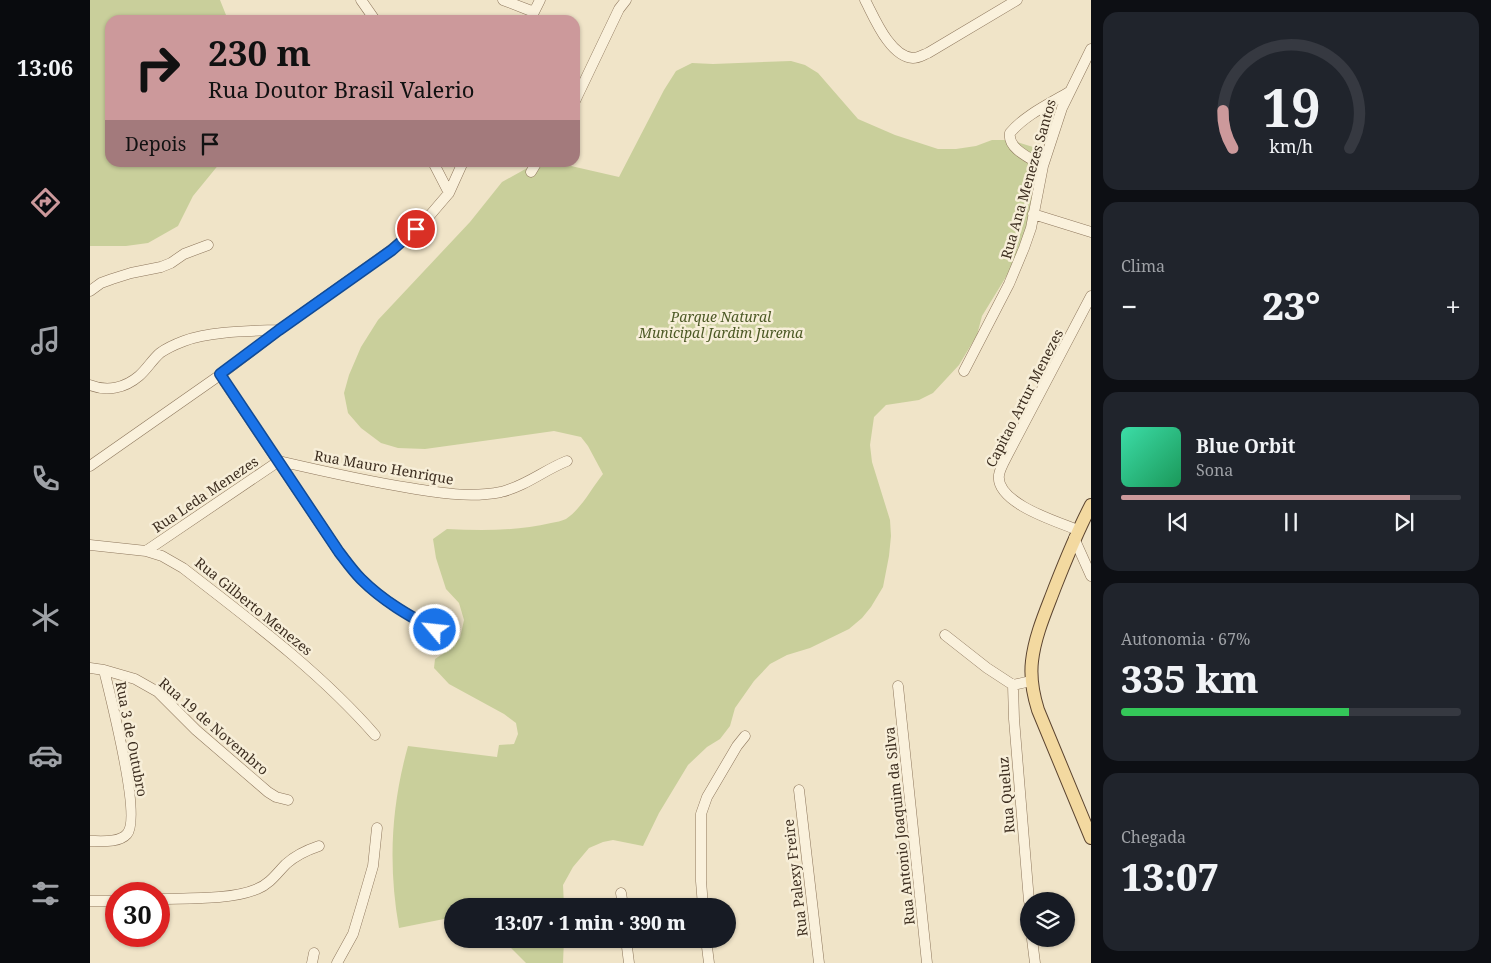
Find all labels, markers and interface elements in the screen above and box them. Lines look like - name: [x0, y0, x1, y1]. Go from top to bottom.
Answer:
- text: 230 m: [208, 29, 311, 76]
- icon: right: [125, 35, 190, 100]
- text: 13:06: [17, 52, 73, 82]
- text: 19: [1262, 71, 1320, 142]
- text: Rua Doutor Brasil Valerio: [208, 74, 475, 104]
- street label: Rua Ana Menezes Santos: [996, 97, 1060, 261]
- icon: arrive: [196, 130, 224, 158]
- text: Depois: [125, 131, 186, 157]
- text: km/h: [1269, 134, 1313, 158]
- icon: directions: [28, 185, 63, 220]
- pin: [395, 208, 437, 250]
- icon: arrive: [402, 215, 430, 243]
- text: Clima: [1121, 255, 1165, 277]
- text: 23°: [1262, 279, 1320, 331]
- text: −: [1121, 287, 1137, 325]
- text: +: [1445, 287, 1461, 325]
- park label: Parque Natural Municipal Jardim Jurema: [638, 307, 804, 342]
- icon: music: [28, 323, 63, 358]
- street label: Capitao Artur Menezes: [981, 326, 1067, 470]
- text: Blue Orbit: [1196, 433, 1296, 459]
- street label: Rua Mauro Henrique: [313, 445, 455, 489]
- street label: Rua Leda Menezes: [148, 451, 262, 537]
- text: Sona: [1196, 459, 1233, 481]
- icon: phone: [28, 461, 63, 496]
- icon: previous: [1164, 508, 1192, 536]
- icon: pause: [1277, 508, 1305, 536]
- icon: next: [1390, 508, 1418, 536]
- street label: Rua Gilberto Menezes: [191, 553, 317, 659]
- icon: climate: [28, 600, 63, 635]
- position arrow: [408, 603, 460, 655]
- text: Autonomia · 67%: [1121, 628, 1250, 650]
- text: 335 km: [1121, 652, 1259, 704]
- street label: Rua 19 de Novembro: [155, 673, 273, 779]
- street label: Rua 3 de Outubro: [111, 680, 153, 798]
- street label: Rua Antonio Joaquim da Silva: [879, 726, 919, 926]
- icon: car: [28, 738, 63, 773]
- street label: Rua Queluz: [993, 756, 1019, 834]
- street label: Rua Palexy Freire: [778, 818, 812, 938]
- text: Chegada: [1121, 826, 1186, 848]
- text: 13:07: [1121, 850, 1219, 902]
- icon: filters: [28, 876, 63, 911]
- speed limit sign: 30: [105, 882, 170, 947]
- map controls: [1020, 892, 1075, 947]
- button: layers: [1020, 892, 1075, 947]
- text: 13:07 · 1 min · 390 m: [494, 910, 686, 936]

